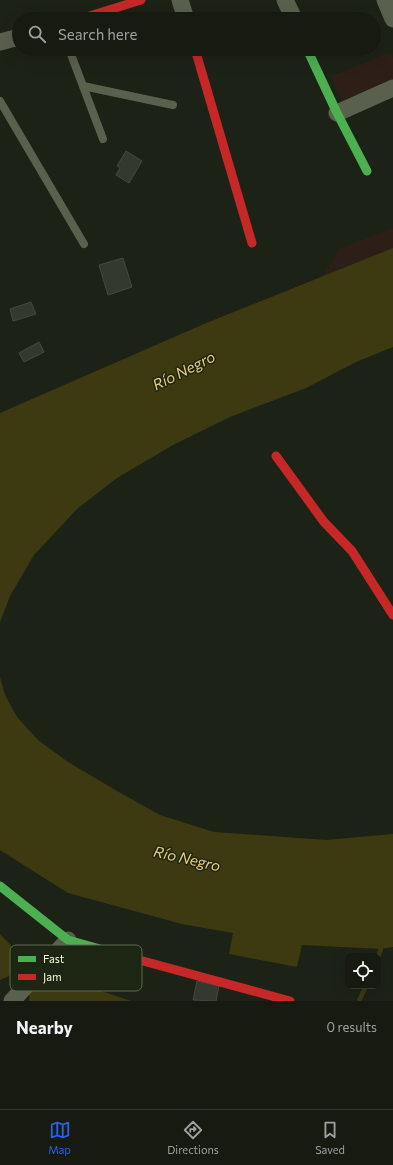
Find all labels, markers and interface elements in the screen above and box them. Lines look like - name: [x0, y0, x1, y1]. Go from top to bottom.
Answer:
- search box: [12, 12, 381, 56]
- icon: search: [26, 23, 48, 45]
- text: Search here: [58, 25, 137, 43]
- water label: Río Negro: [149, 347, 218, 394]
- water label: Río Negro: [152, 842, 222, 874]
- legend: [10, 945, 142, 991]
- text: Fast: [43, 952, 65, 965]
- map controls: [345, 953, 381, 989]
- button: locate: [345, 953, 381, 989]
- text: Jam: [43, 970, 62, 984]
- text: Nearby: [16, 1017, 73, 1038]
- text: 0 results: [326, 1019, 377, 1035]
- tab: Map: [48, 1119, 71, 1156]
- tab: Directions: [167, 1119, 219, 1156]
- tab: Saved: [315, 1119, 345, 1156]

